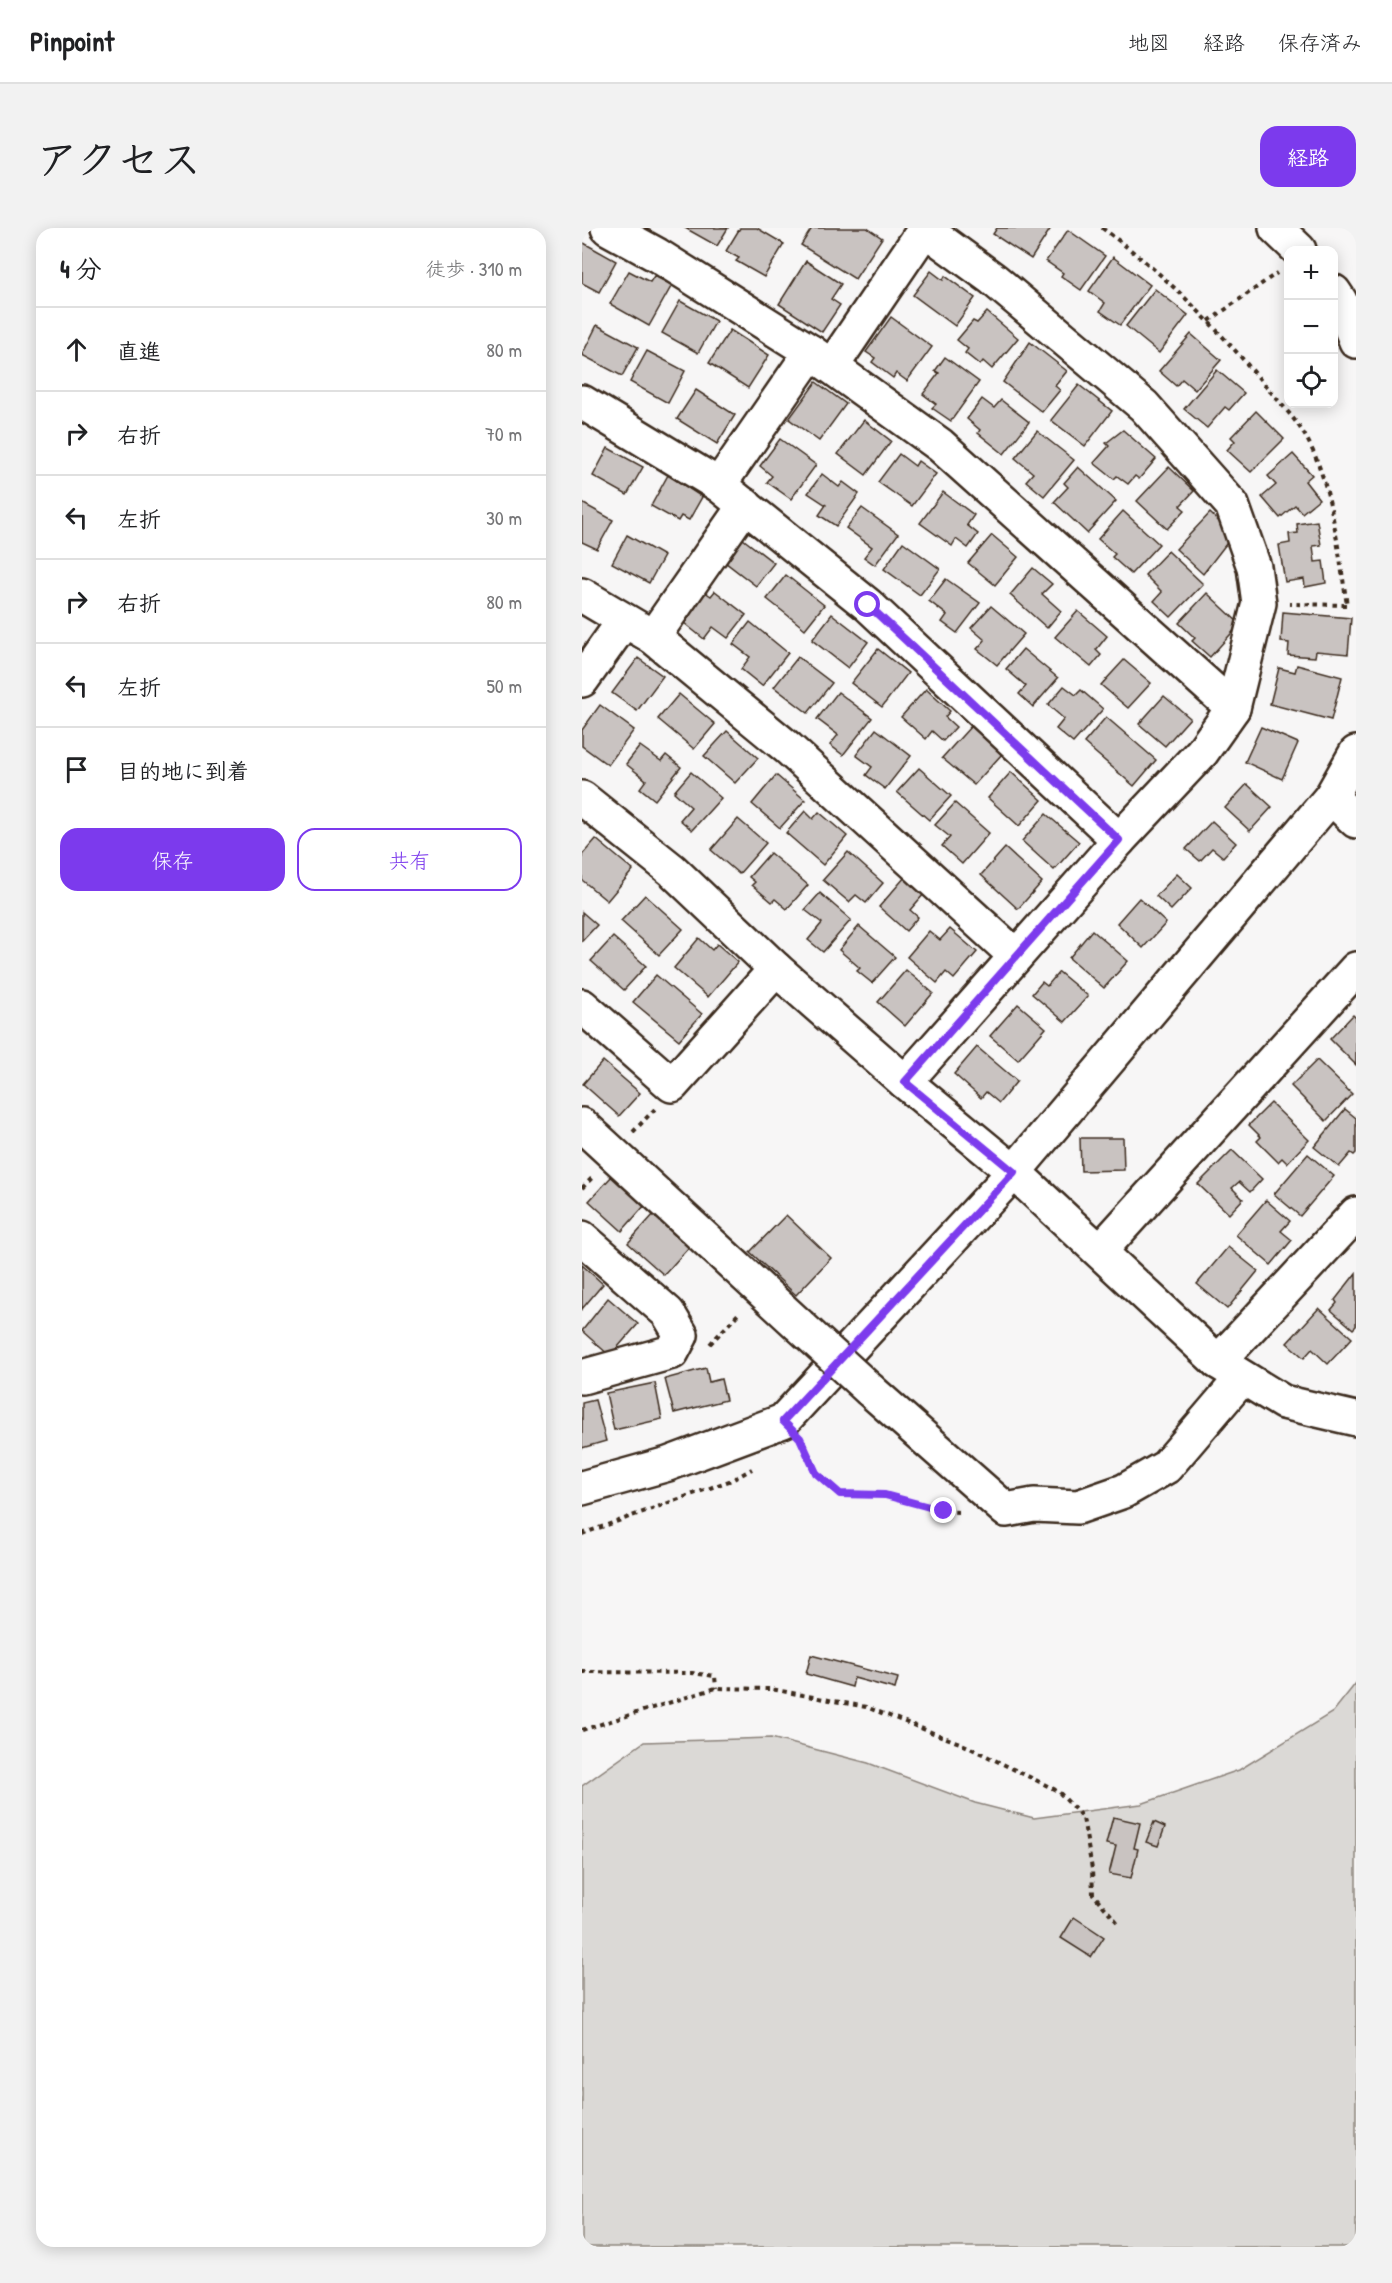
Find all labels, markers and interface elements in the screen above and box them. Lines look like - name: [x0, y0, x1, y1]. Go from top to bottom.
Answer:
- text: Pinpoint: [30, 22, 114, 60]
- text: 地図: [1128, 28, 1170, 57]
- text: 経路: [1203, 28, 1245, 57]
- text: 保存済み: [1278, 28, 1362, 57]
- button: 経路: [1260, 126, 1356, 187]
- text: アクセス: [36, 130, 201, 187]
- map controls: [1284, 246, 1338, 408]
- button: +: [1284, 246, 1338, 300]
- text: 4 分: [60, 251, 102, 286]
- text: 徒歩 · 310 m: [425, 255, 522, 282]
- button: −: [1284, 300, 1338, 354]
- icon: ahead: [60, 333, 93, 366]
- text: 直進: [117, 336, 161, 366]
- text: 80 m: [486, 336, 522, 363]
- button: locate: [1284, 354, 1338, 408]
- icon: right: [60, 417, 93, 450]
- text: 右折: [117, 420, 161, 450]
- text: 70 m: [485, 420, 522, 447]
- icon: left: [60, 501, 93, 534]
- text: 左折: [117, 504, 161, 534]
- text: 30 m: [486, 504, 522, 531]
- icon: right: [60, 585, 93, 618]
- text: 右折: [117, 588, 161, 618]
- text: 80 m: [486, 588, 522, 615]
- route start: [854, 591, 880, 617]
- icon: left: [60, 669, 93, 702]
- text: 左折: [117, 672, 161, 702]
- text: 50 m: [486, 672, 522, 699]
- icon: arrive: [60, 753, 93, 786]
- text: 目的地に到着: [117, 756, 249, 786]
- button: 保存: [60, 828, 285, 891]
- button: 共有: [297, 828, 522, 891]
- route end: [930, 1497, 956, 1523]

